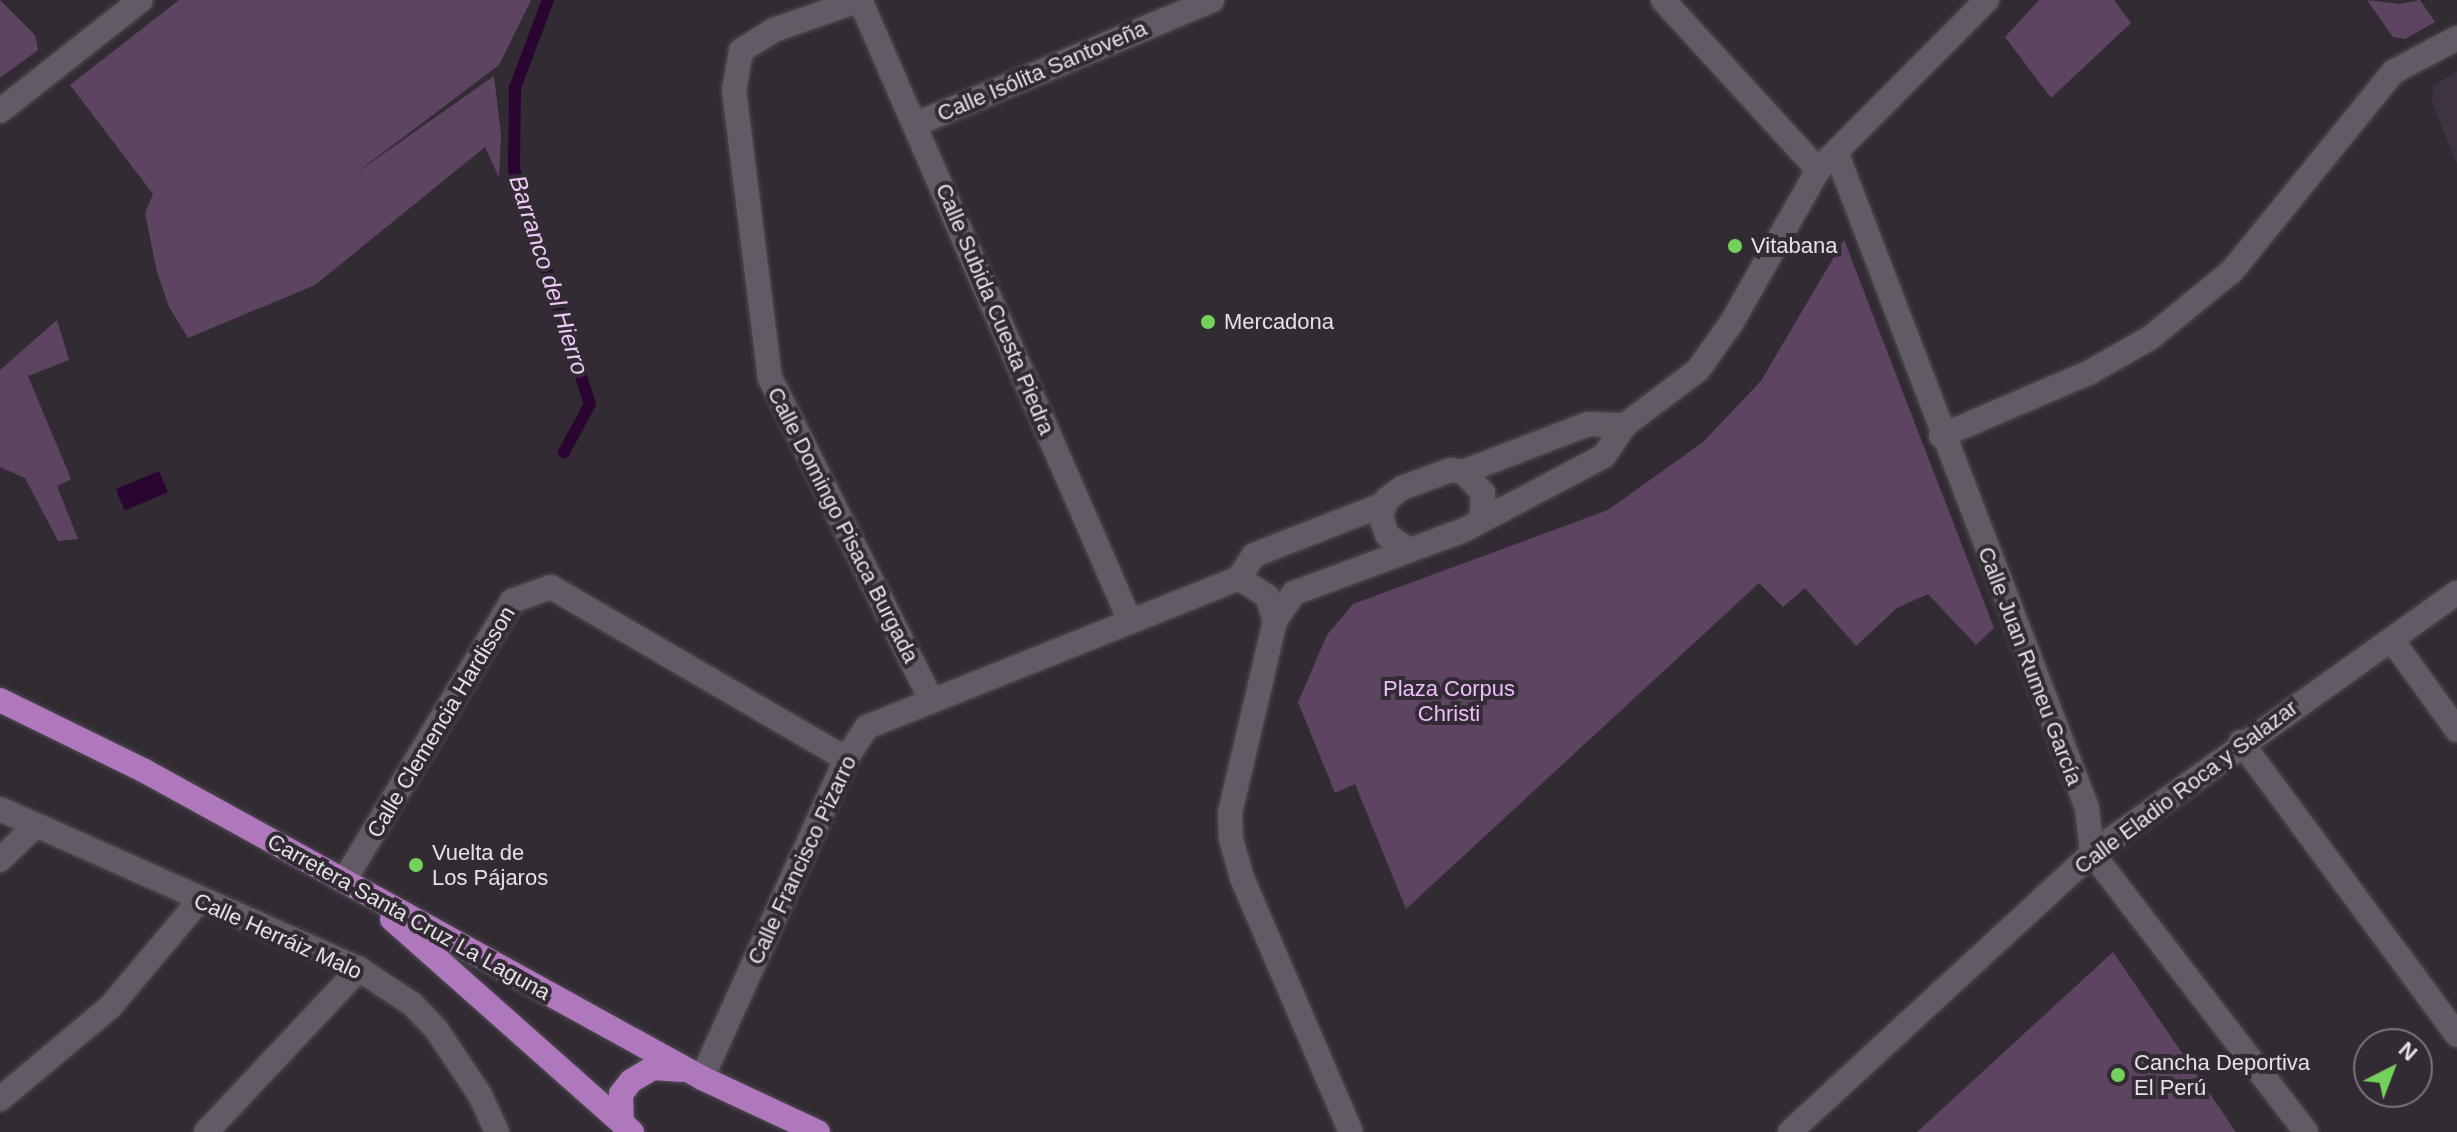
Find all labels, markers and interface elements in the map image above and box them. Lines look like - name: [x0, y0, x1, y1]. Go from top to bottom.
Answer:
- street label: Calle Isólita Santoveña: [933, 15, 1151, 127]
- water label: Barranco del Hierro: [503, 172, 595, 378]
- street label: Calle Subida Cuesta Piedra: [930, 179, 1060, 439]
- place label: Vitabana: [1751, 233, 1837, 259]
- marker: Vitabana: [1726, 237, 1744, 255]
- place label: Mercadona: [1224, 309, 1334, 335]
- marker: Mercadona: [1199, 313, 1217, 331]
- street label: Calle Domingo Pisaca Burgada: [762, 383, 924, 667]
- street label: Calle Juan Rumeu García: [1972, 543, 2088, 789]
- street label: Calle Clemencia Hardisson: [361, 601, 521, 843]
- park label: Plaza Corpus Christi: [1383, 675, 1515, 726]
- street label: Calle Eladio Roca y Salazar: [2069, 694, 2303, 880]
- street label: Calle Francisco Pizarro: [742, 751, 862, 969]
- street label: Carretera Santa Cruz La Laguna: [263, 828, 555, 1006]
- place label: Vuelta de Los Pájaros: [432, 839, 548, 890]
- marker: Vuelta de Los Pájaros: [407, 856, 425, 874]
- street label: Calle Herráiz Malo: [190, 887, 366, 985]
- north arrow: [2353, 1028, 2433, 1108]
- text: N: [2394, 1037, 2422, 1066]
- place label: Cancha Deportiva El Perú: [2134, 1049, 2310, 1100]
- marker: Cancha Deportiva El Perú: [2109, 1066, 2127, 1084]

